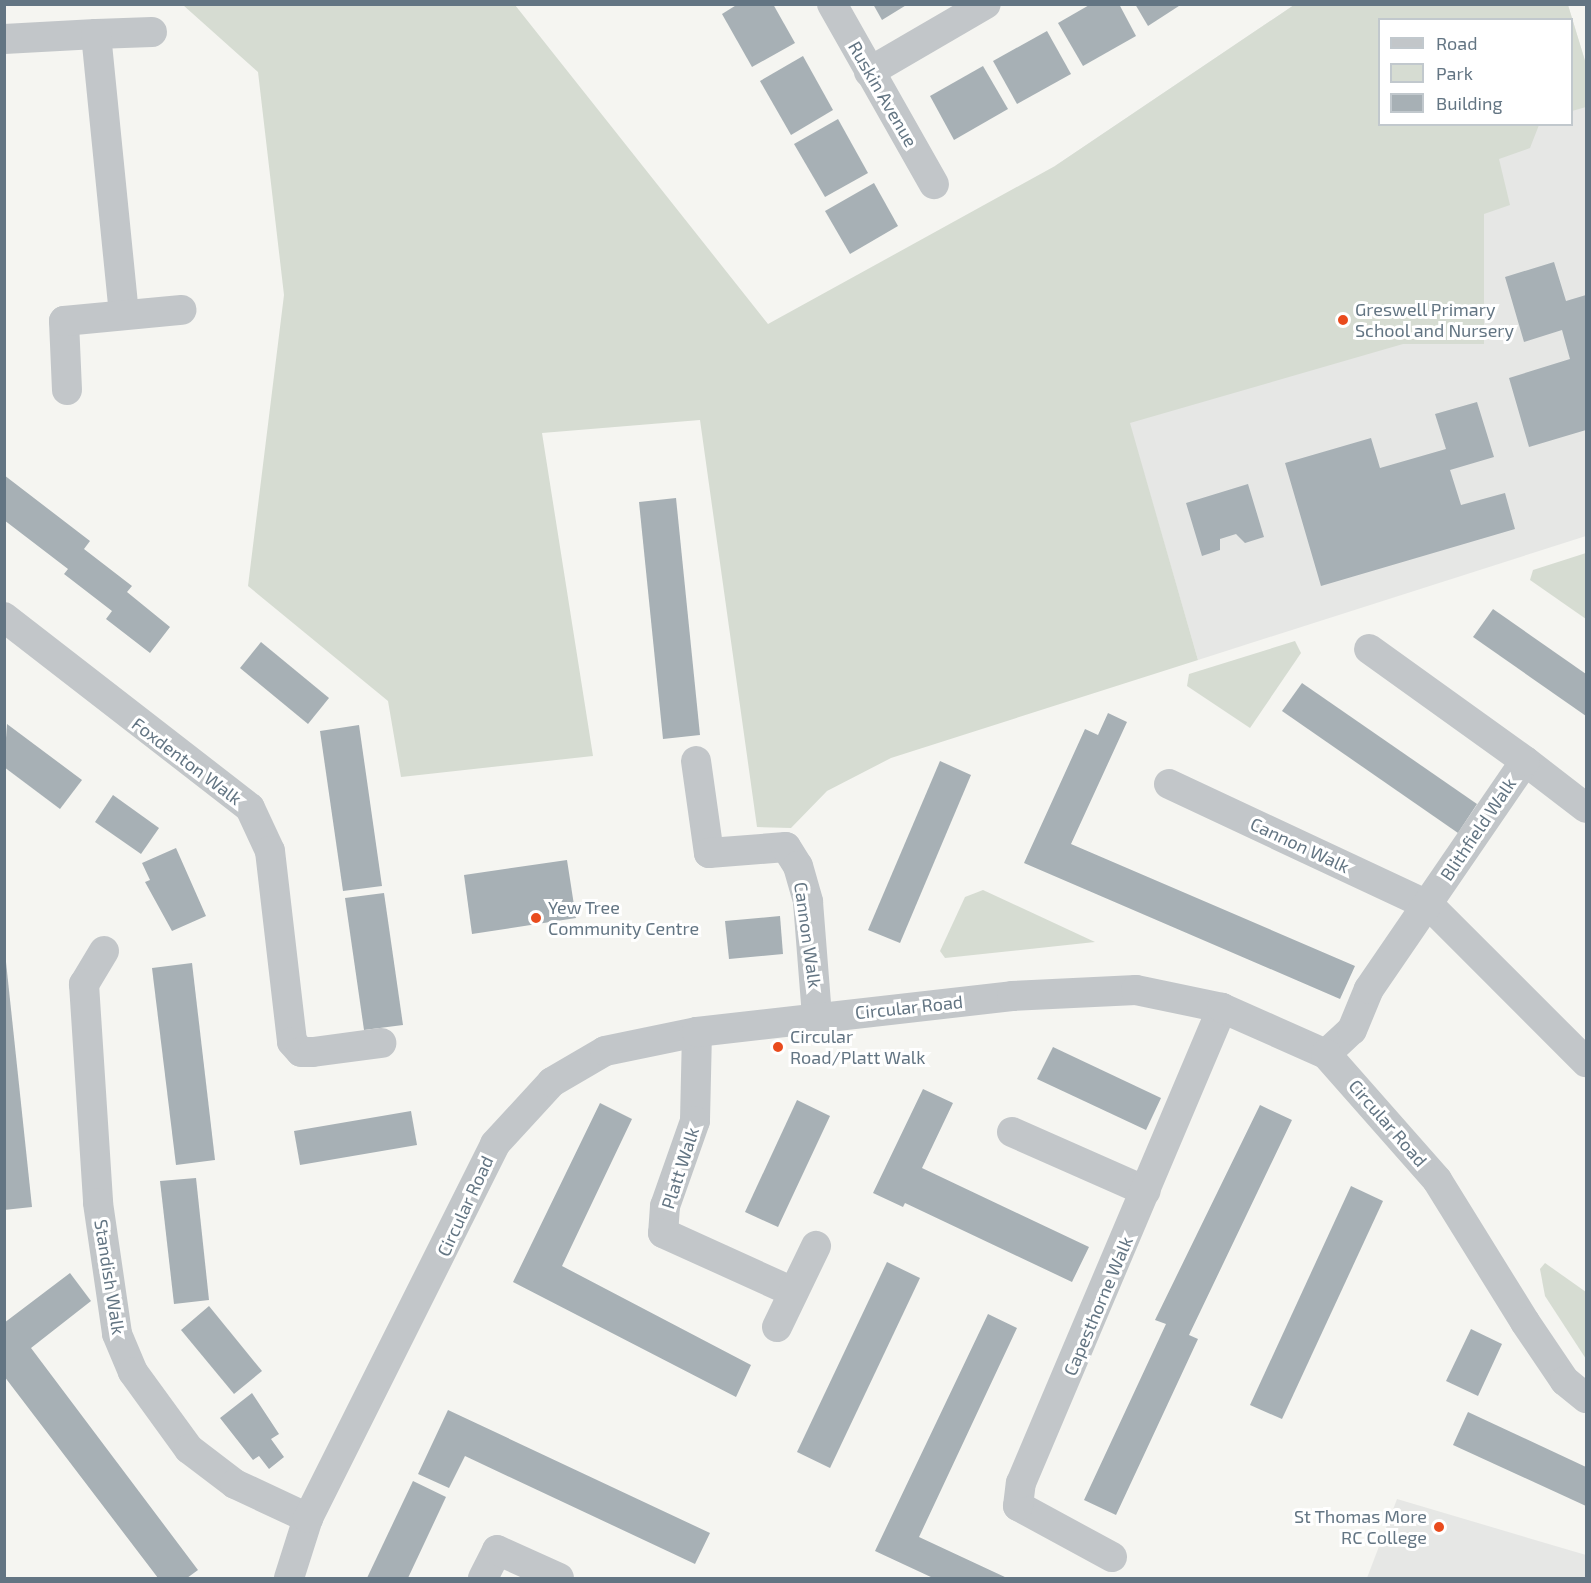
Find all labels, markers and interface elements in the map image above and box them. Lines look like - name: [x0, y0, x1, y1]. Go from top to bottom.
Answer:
- legend: [1378, 18, 1573, 126]
- text: Road: [1436, 32, 1477, 54]
- street label: Ruskin Avenue: [844, 37, 922, 151]
- text: Park: [1436, 62, 1473, 84]
- text: Building: [1436, 92, 1503, 114]
- place label: Greswell Primary School and Nursery: [1355, 299, 1515, 342]
- marker: Greswell Primary School and Nursery: [1336, 313, 1350, 327]
- street label: Foxdenton Walk: [128, 713, 246, 809]
- street label: Blithfield Walk: [1436, 773, 1520, 885]
- street label: Cannon Walk: [1247, 813, 1353, 877]
- street label: Cannon Walk: [790, 881, 826, 989]
- place label: Yew Tree Community Centre: [548, 897, 699, 940]
- marker: Yew Tree Community Centre: [529, 911, 543, 925]
- street label: Circular Road: [854, 991, 964, 1023]
- place label: Circular Road/Platt Walk: [790, 1026, 926, 1068]
- marker: Circular Road/Platt Walk: [771, 1040, 785, 1054]
- street label: Circular Road: [1344, 1075, 1432, 1171]
- street label: Platt Walk: [657, 1124, 703, 1212]
- street label: Circular Road: [432, 1152, 498, 1260]
- street label: Standish Walk: [90, 1218, 130, 1336]
- street label: Capesthorne Walk: [1059, 1233, 1137, 1379]
- place label: St Thomas More RC College: [1294, 1506, 1427, 1549]
- marker: St Thomas More RC College: [1432, 1520, 1446, 1534]

